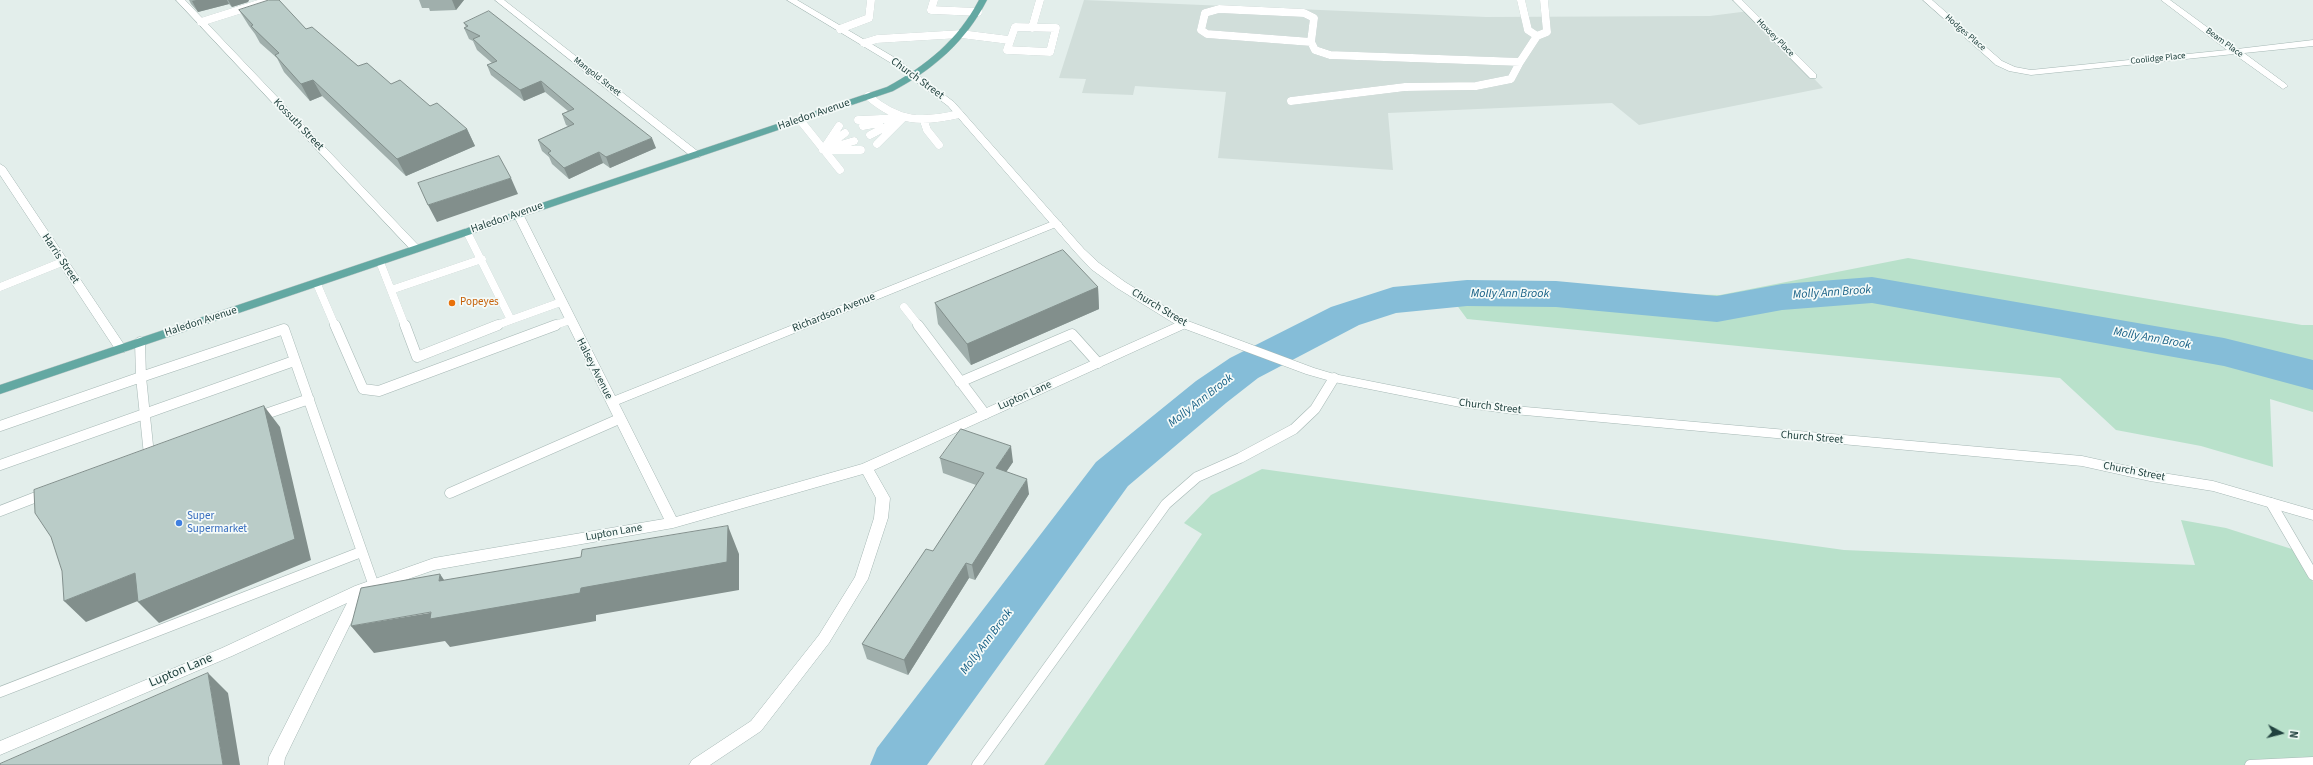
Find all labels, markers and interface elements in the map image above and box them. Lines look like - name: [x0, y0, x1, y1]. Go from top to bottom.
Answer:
- street label: Hodges Place: [1942, 12, 1988, 54]
- street label: Hoxsey Place: [1754, 17, 1796, 59]
- street label: Beam Place: [2203, 26, 2245, 60]
- street label: Coolidge Place: [2130, 51, 2186, 67]
- street label: Mangold Street: [571, 55, 623, 99]
- street label: Church Street: [888, 55, 946, 103]
- street label: Kossuth Street: [270, 96, 326, 154]
- street label: Haledon Avenue: [776, 97, 852, 133]
- street label: Haledon Avenue: [469, 200, 545, 236]
- street label: Harris Street: [38, 232, 82, 286]
- water label: Molly Ann Brook: [1792, 283, 1872, 303]
- street label: Church Street: [1129, 286, 1189, 330]
- water label: Molly Ann Brook: [1471, 287, 1549, 301]
- street label: Richardson Avenue: [791, 290, 877, 336]
- place label: Popeyes: [460, 296, 499, 310]
- marker: Popeyes: [447, 298, 457, 308]
- street label: Haledon Avenue: [163, 304, 239, 340]
- water label: Molly Ann Brook: [2112, 325, 2192, 353]
- street label: Halsey Avenue: [573, 336, 615, 402]
- water label: Molly Ann Brook: [1166, 371, 1236, 431]
- street label: Lupton Lane: [996, 378, 1054, 414]
- street label: Church Street: [1458, 397, 1522, 417]
- street label: Church Street: [1780, 429, 1844, 447]
- street label: Church Street: [2102, 460, 2166, 484]
- place label: Super Supermarket: [187, 510, 247, 536]
- marker: Super Supermarket: [174, 518, 184, 528]
- street label: Lupton Lane: [585, 522, 643, 544]
- water label: Molly Ann Brook: [958, 606, 1016, 678]
- street label: Lupton Lane: [147, 651, 215, 691]
- north arrow: [2261, 713, 2301, 753]
- text: N: [2286, 730, 2301, 739]

